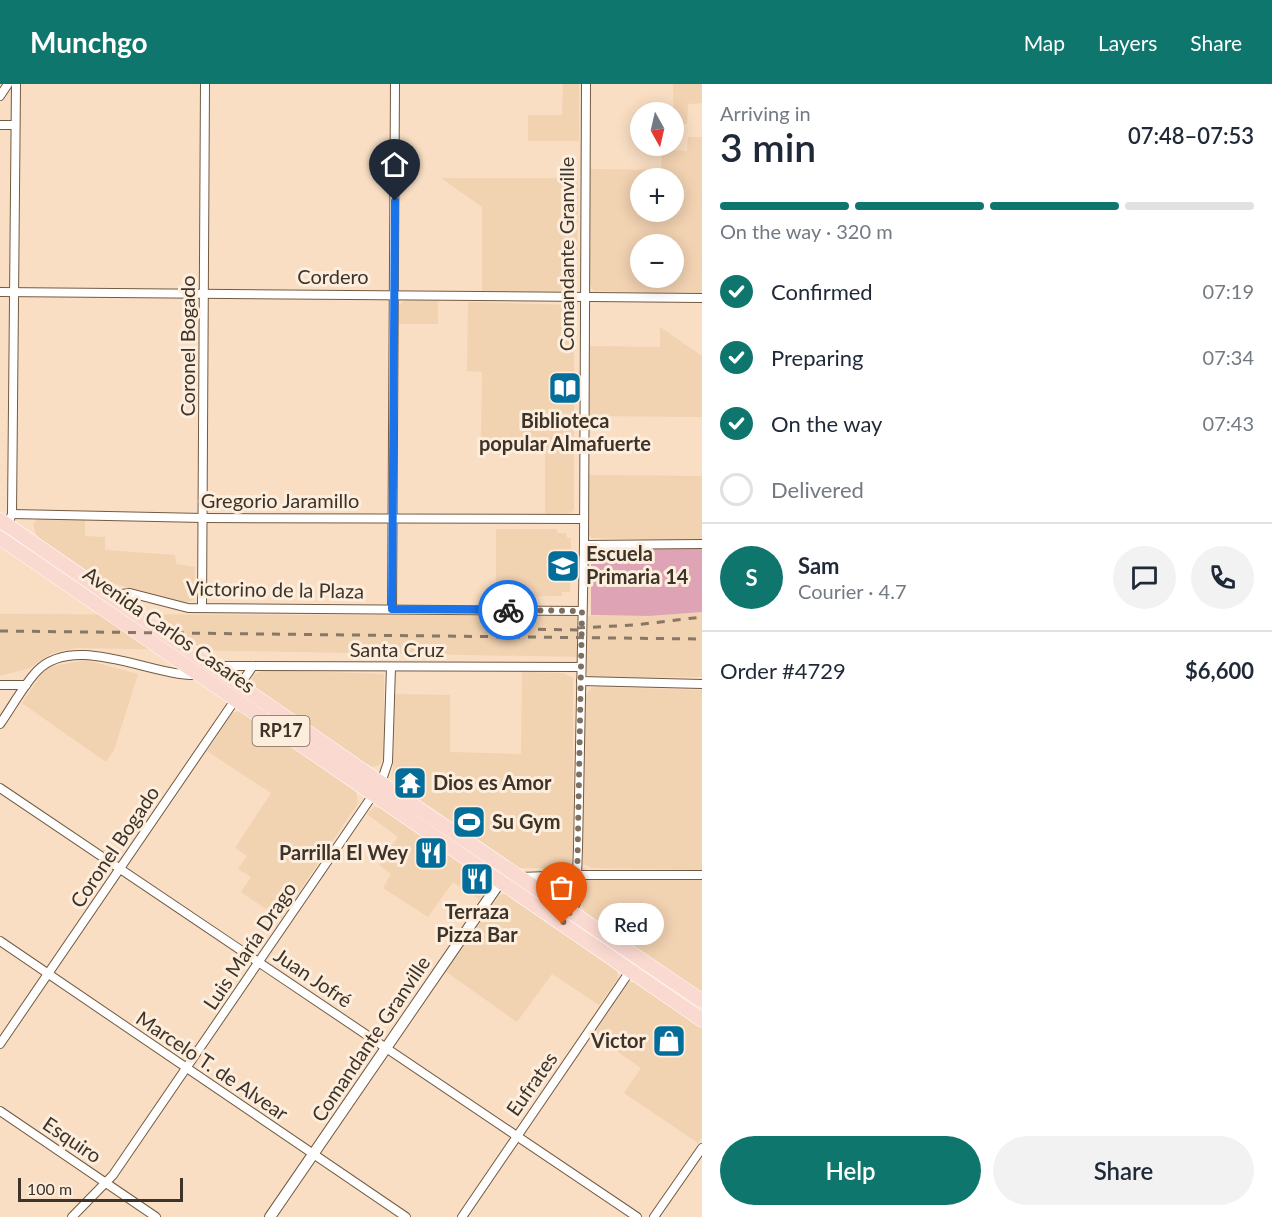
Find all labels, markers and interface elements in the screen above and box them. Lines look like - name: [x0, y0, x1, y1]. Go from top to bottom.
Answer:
- text: Munchgo: [30, 25, 148, 59]
- text: Map: [1024, 30, 1065, 55]
- text: Layers: [1098, 30, 1157, 55]
- text: Share: [1190, 30, 1242, 55]
- text: Arriving in: [720, 101, 811, 125]
- north arrow: [630, 102, 684, 156]
- map controls: [630, 102, 684, 288]
- text: 07:48–07:53: [1128, 122, 1254, 149]
- text: 3 min: [720, 124, 816, 170]
- pin: [369, 139, 420, 201]
- icon: home: [378, 148, 411, 181]
- street label: Comandante Granville: [554, 157, 578, 351]
- button: +: [630, 168, 684, 222]
- text: On the way · 320 m: [720, 219, 893, 243]
- button: −: [630, 234, 684, 288]
- street label: Cordero: [297, 264, 369, 288]
- street label: Coronel Bogado: [175, 275, 199, 417]
- icon: check: [720, 275, 753, 308]
- text: Confirmed: [771, 278, 873, 305]
- text: 07:19: [1203, 279, 1254, 303]
- icon: check: [720, 341, 753, 374]
- text: Preparing: [771, 344, 863, 371]
- text: 07:34: [1203, 345, 1254, 369]
- library icon: Biblioteca popular Almafuerte: [547, 370, 583, 406]
- icon: check: [720, 407, 753, 440]
- place label: Biblioteca popular Almafuerte: [479, 408, 651, 455]
- text: On the way: [771, 410, 882, 437]
- text: 07:43: [1203, 411, 1254, 435]
- text: Delivered: [771, 476, 864, 503]
- street label: Gregorio Jaramillo: [201, 488, 359, 512]
- place label: Escuela Primaria 14: [586, 541, 689, 588]
- button: chat: [1113, 546, 1176, 609]
- button: phone: [1191, 546, 1254, 609]
- school or university icon: Escuela Primaria 14: [545, 548, 581, 584]
- text: Sam: [798, 552, 840, 579]
- street label: Avenida Carlos Casares: [79, 561, 260, 698]
- text: S: [745, 564, 758, 591]
- street label: Victorino de la Plaza: [186, 575, 364, 603]
- text: Courier · 4.7: [798, 579, 907, 603]
- courier: [478, 580, 538, 640]
- icon: bike: [492, 594, 525, 627]
- street label: Santa Cruz: [350, 637, 444, 661]
- text: Order #4729: [720, 657, 846, 684]
- text: $6,600: [1185, 657, 1254, 684]
- road number: RP17: [252, 716, 310, 746]
- temple icon: Dios es Amor: [392, 765, 428, 801]
- place label: Dios es Amor: [433, 770, 552, 794]
- street label: Coronel Bogado: [65, 781, 164, 912]
- sports icon: Su Gym: [451, 804, 487, 840]
- place label: Su Gym: [492, 809, 560, 833]
- restaurant icon: Parrilla El Wey: [413, 835, 449, 871]
- place label: Parrilla El Wey: [279, 840, 408, 864]
- restaurant icon: Terraza Pizza Bar: [459, 861, 495, 897]
- pin: [536, 862, 587, 924]
- icon: bag: [545, 871, 578, 904]
- street label: Luis María Drago: [198, 877, 301, 1014]
- place label: Terraza Pizza Bar: [436, 899, 518, 946]
- callout: Red: [598, 903, 664, 945]
- text: Red: [614, 912, 648, 936]
- street label: Juan Jofré: [270, 942, 357, 1012]
- street label: Comandante Granville: [306, 951, 435, 1126]
- street label: Marcelo T. de Alvear: [132, 1005, 294, 1125]
- shop icon: Victor: [651, 1023, 687, 1059]
- place label: Victor: [590, 1028, 647, 1052]
- street label: Eufrates: [501, 1047, 562, 1120]
- street label: Esquiro: [39, 1111, 106, 1167]
- button: Help: [720, 1136, 981, 1205]
- button: Share: [993, 1136, 1254, 1205]
- scale bar: [18, 1175, 183, 1202]
- text: 100 m: [27, 1179, 72, 1198]

